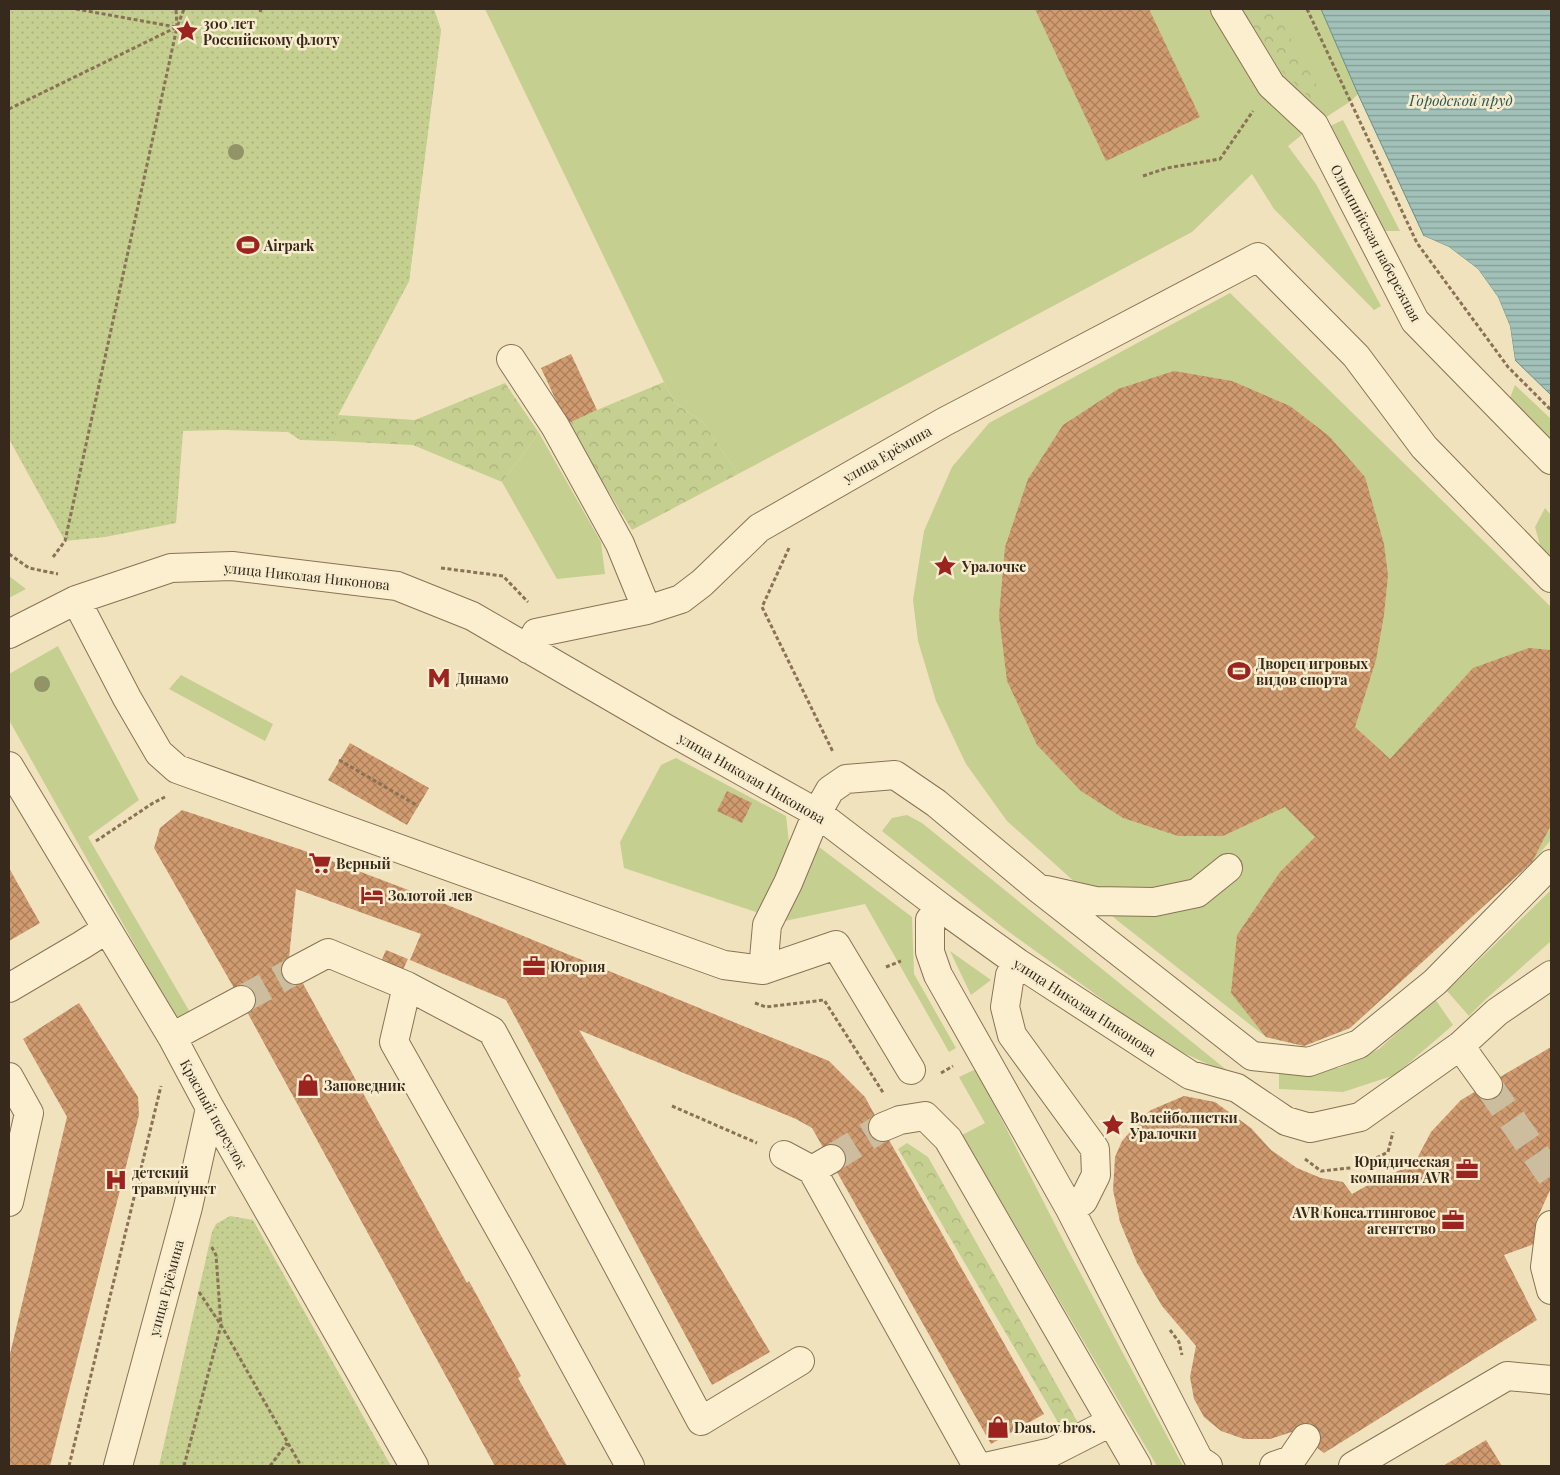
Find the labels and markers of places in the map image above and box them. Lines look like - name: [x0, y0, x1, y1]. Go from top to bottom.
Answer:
- place label: 300 лет Российскому флоту: [203, 14, 340, 49]
- place icon: 300 лет Российскому флоту: [174, 18, 200, 44]
- sports icon: Airpark: [235, 232, 261, 258]
- place label: Airpark: [263, 236, 315, 255]
- place icon: Уралочке: [932, 553, 958, 579]
- place label: Уралочке: [961, 557, 1026, 576]
- place label: Дворец игровых видов спорта: [1256, 654, 1369, 689]
- sports icon: Дворец игровых видов спорта: [1226, 658, 1252, 684]
- metro station icon: Динамо: [426, 665, 452, 691]
- place label: Динамо: [456, 669, 509, 688]
- supermarket icon: Верный: [307, 850, 333, 876]
- place label: Верный: [336, 854, 391, 873]
- hotel icon: Золотой лев: [359, 882, 385, 908]
- place label: Золотой лев: [388, 886, 472, 905]
- office icon: Югория: [521, 953, 547, 979]
- place label: Югория: [550, 957, 605, 976]
- shop icon: Заповедник: [295, 1072, 321, 1098]
- place label: Заповедник: [324, 1076, 406, 1095]
- place label: Волейболистки Уралочки: [1129, 1108, 1238, 1143]
- place icon: Волейболистки Уралочки: [1100, 1112, 1126, 1138]
- place label: Юридическая компания AVR: [1350, 1152, 1450, 1187]
- office icon: Юридическая компания AVR: [1454, 1156, 1480, 1182]
- place label: детский травмпункт: [132, 1163, 216, 1198]
- hospital icon: детский травмпункт: [103, 1167, 129, 1193]
- place label: AVR Консалтинговое агентство: [1291, 1203, 1436, 1238]
- office icon: AVR Консалтинговое агентство: [1440, 1207, 1466, 1233]
- shop icon: Dautov bros.: [985, 1414, 1011, 1440]
- place label: Dautov bros.: [1014, 1418, 1096, 1437]

